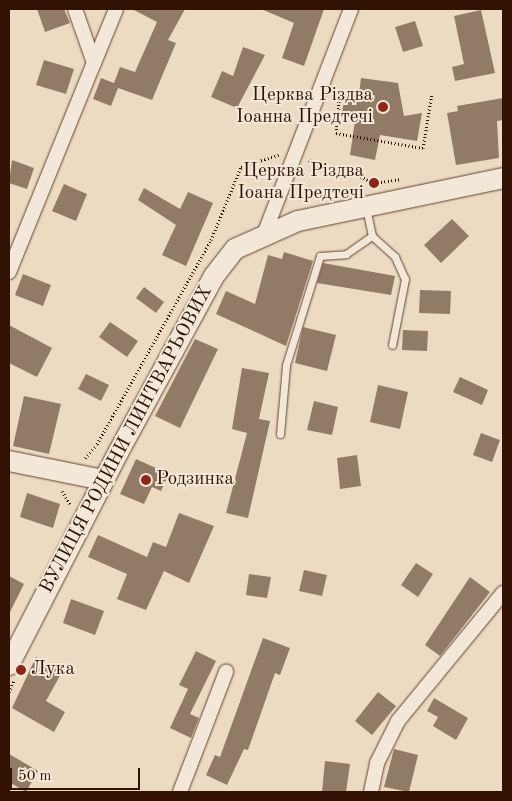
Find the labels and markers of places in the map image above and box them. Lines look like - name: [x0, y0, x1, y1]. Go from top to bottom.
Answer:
- place label: Церква Різдва Іоанна Предтечі: [236, 85, 373, 129]
- marker: Церква Різдва Іоанна Предтечі: [377, 101, 389, 113]
- place label: Церква Різдва Іоана Предтечі: [237, 161, 364, 205]
- marker: Церква Різдва Іоана Предтечі: [368, 177, 380, 189]
- place label: Родзинка: [156, 469, 234, 491]
- marker: Родзинка: [140, 474, 152, 486]
- place label: Лука: [31, 659, 75, 681]
- marker: Лука: [15, 664, 27, 676]

